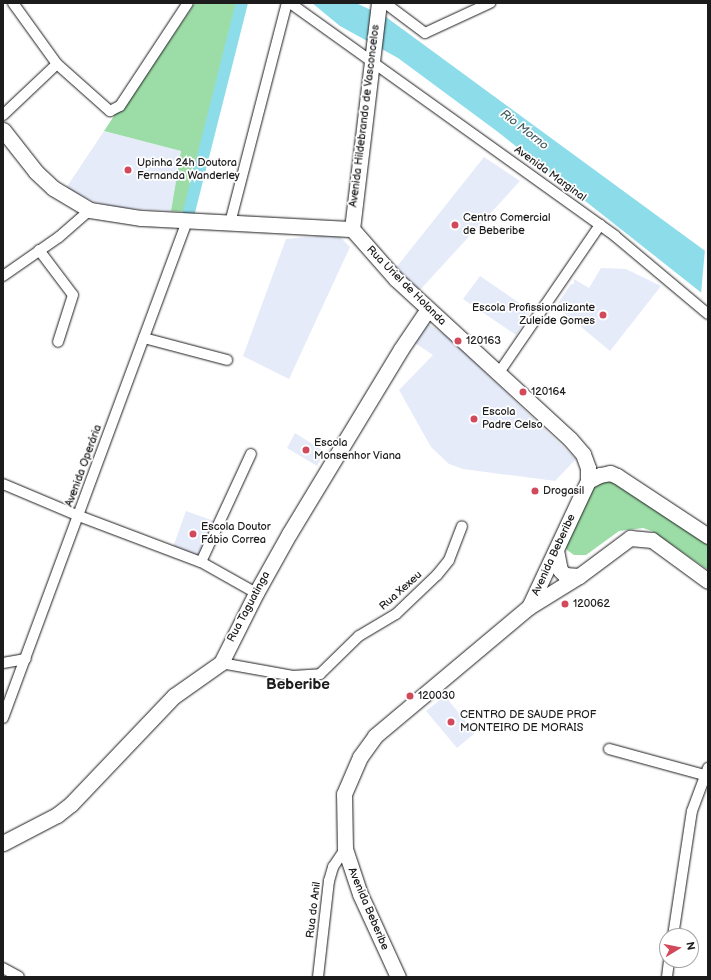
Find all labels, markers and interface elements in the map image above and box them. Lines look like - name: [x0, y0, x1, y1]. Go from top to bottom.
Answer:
- street label: Avenida Hildebrando de Vasconcelos: [347, 24, 383, 208]
- water label: Rio Morno: [497, 107, 551, 153]
- street label: Avenida Marginal: [511, 143, 589, 205]
- place label: Upinha 24h Doutora Fernanda Wanderley: [137, 157, 240, 183]
- marker: Upinha 24h Doutora Fernanda Wanderley: [122, 164, 134, 176]
- place label: Centro Comercial de Beberibe: [463, 212, 550, 238]
- marker: Centro Comercial de Beberibe: [450, 220, 460, 230]
- street label: Rua Uriel de Holanda: [363, 243, 449, 329]
- place label: Escola Profissionalizante Zuleide Gomes: [472, 302, 595, 328]
- marker: Escola Profissionalizante Zuleide Gomes: [598, 310, 608, 320]
- place label: 120163: [466, 334, 501, 348]
- marker: 120163: [453, 336, 463, 346]
- place label: 120164: [531, 385, 566, 399]
- marker: 120164: [518, 387, 528, 397]
- place label: Escola Padre Celso: [482, 406, 543, 432]
- marker: Escola Padre Celso: [469, 414, 479, 424]
- street label: Avenida Operária: [63, 423, 105, 509]
- place label: Escola Monsenhor Viana: [314, 437, 401, 463]
- marker: Escola Monsenhor Viana: [301, 445, 311, 455]
- place label: Drogasil: [543, 484, 584, 498]
- marker: Drogasil: [530, 486, 540, 496]
- street label: Avenida Beberibe: [529, 512, 579, 598]
- place label: Escola Doutor Fábio Correa: [201, 521, 271, 547]
- marker: Escola Doutor Fábio Correa: [188, 529, 198, 539]
- street label: Rua Xexeu: [377, 568, 425, 614]
- street label: Rua Taguatinga: [225, 569, 273, 645]
- place label: 120062: [573, 597, 610, 611]
- marker: 120062: [560, 599, 570, 609]
- district label: Beberibe: [266, 676, 330, 694]
- place label: 120030: [418, 689, 455, 703]
- marker: 120030: [405, 691, 415, 701]
- place label: CENTRO DE SAUDE PROF MONTEIRO DE MORAIS: [460, 709, 596, 735]
- marker: CENTRO DE SAUDE PROF MONTEIRO DE MORAIS: [445, 716, 457, 728]
- street label: Avenida Beberibe: [345, 866, 391, 952]
- street label: Rua do Anil: [304, 881, 324, 939]
- north arrow: [659, 928, 699, 968]
- text: N: [683, 941, 697, 951]

